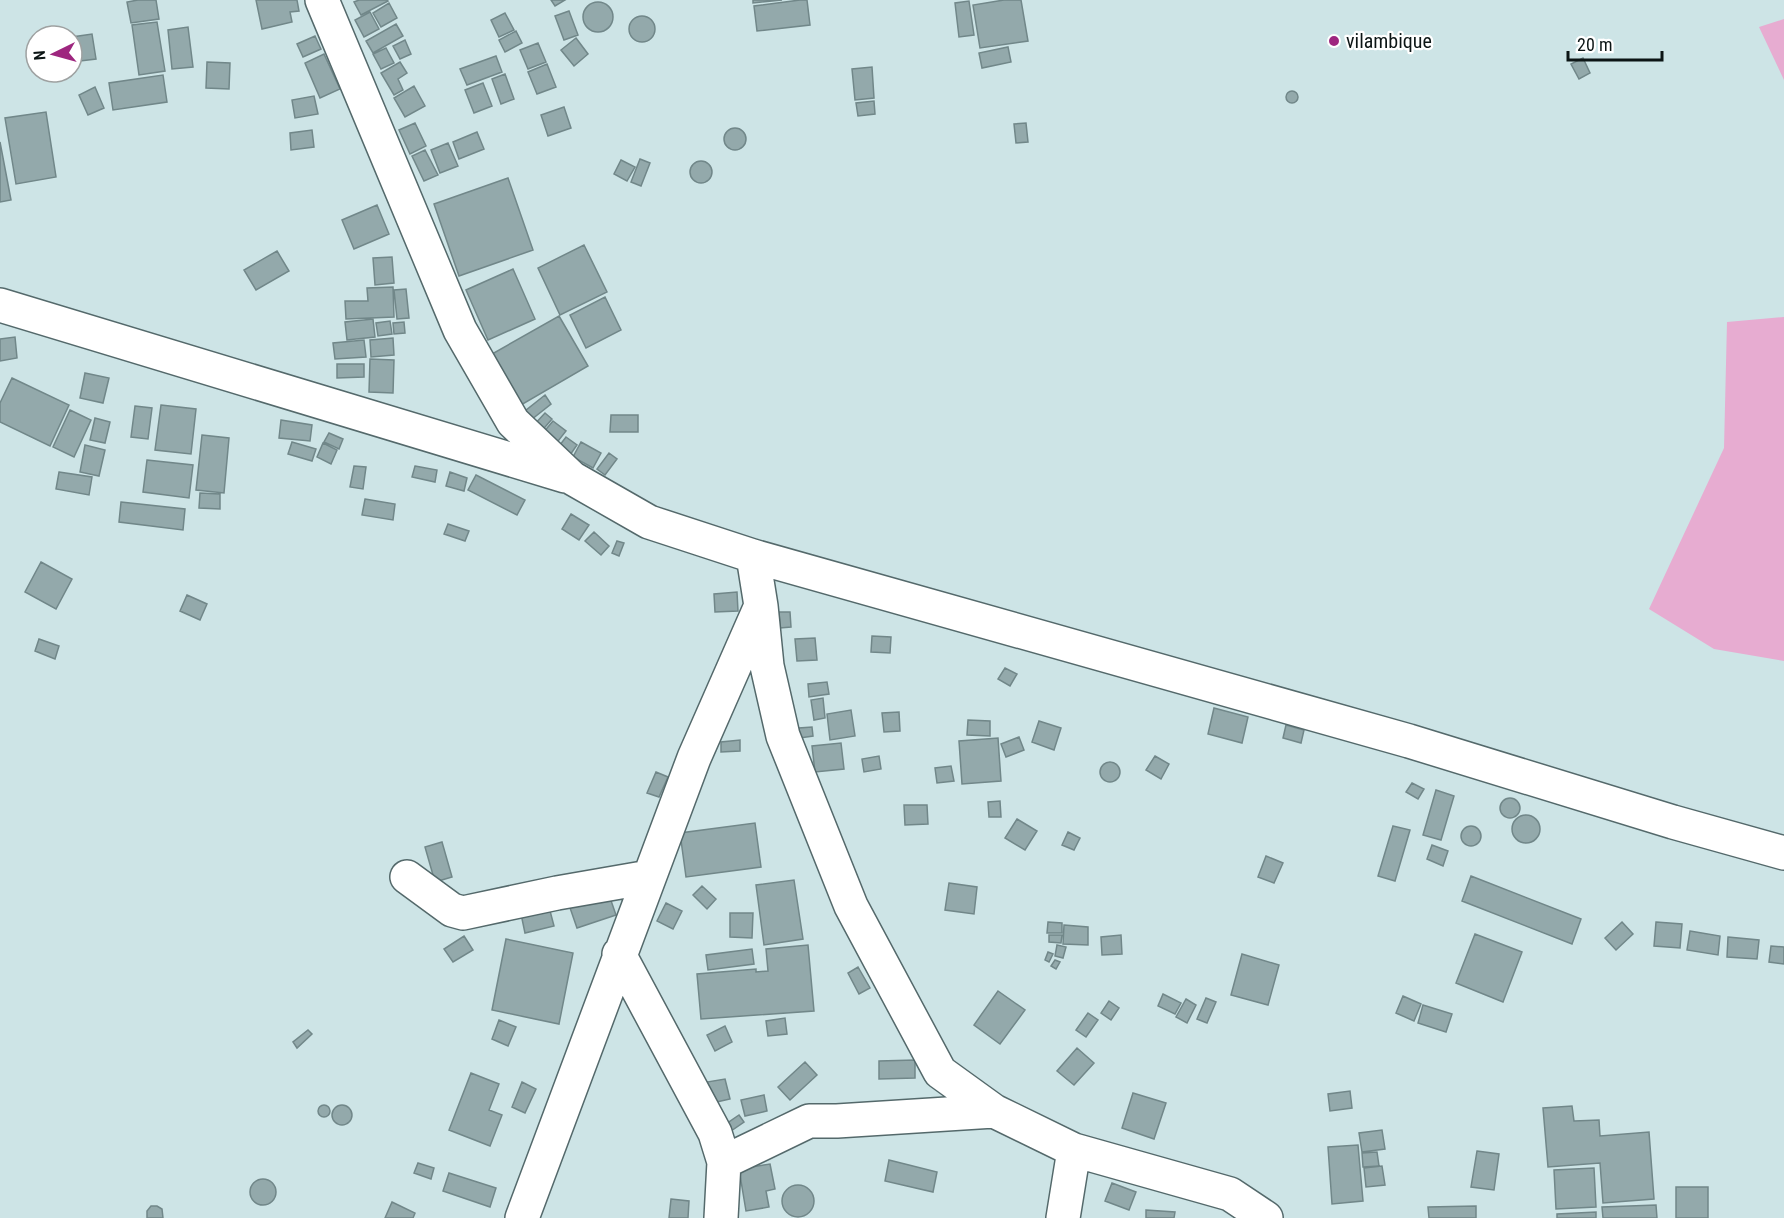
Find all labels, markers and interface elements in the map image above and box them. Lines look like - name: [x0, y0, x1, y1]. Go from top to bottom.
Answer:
- north arrow: [24, 24, 84, 84]
- scale bar: [1568, 24, 1662, 62]
- place label: vilambique: [1346, 29, 1432, 53]
- marker: vilambique: [1327, 34, 1341, 48]
- text: 20 m: [1577, 34, 1612, 55]
- text: N: [30, 50, 49, 61]

